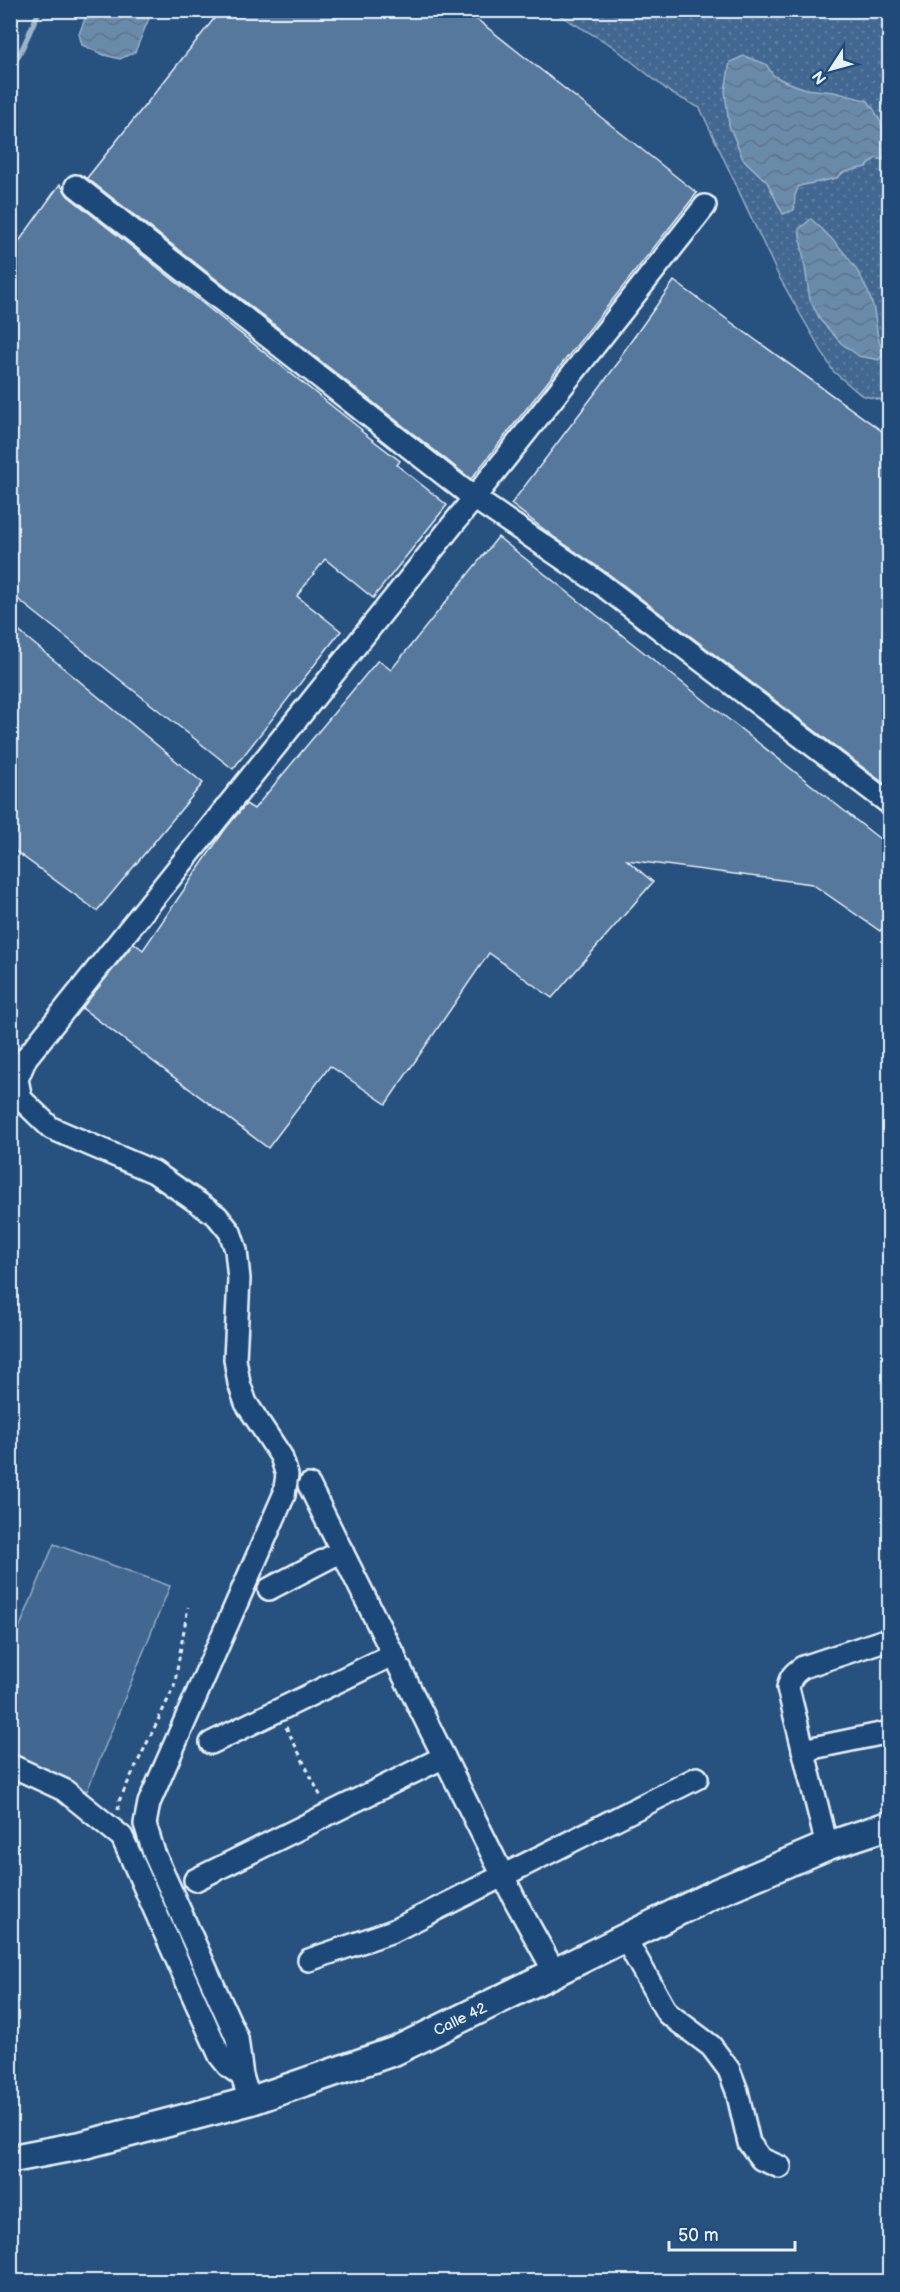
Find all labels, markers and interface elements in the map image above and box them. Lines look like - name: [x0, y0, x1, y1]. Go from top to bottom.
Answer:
- north arrow: [801, 39, 861, 99]
- text: N: [809, 66, 831, 87]
- street label: Calle 42: [431, 1998, 490, 2040]
- scale bar: [669, 2214, 795, 2252]
- text: 50 m: [678, 2225, 719, 2246]

